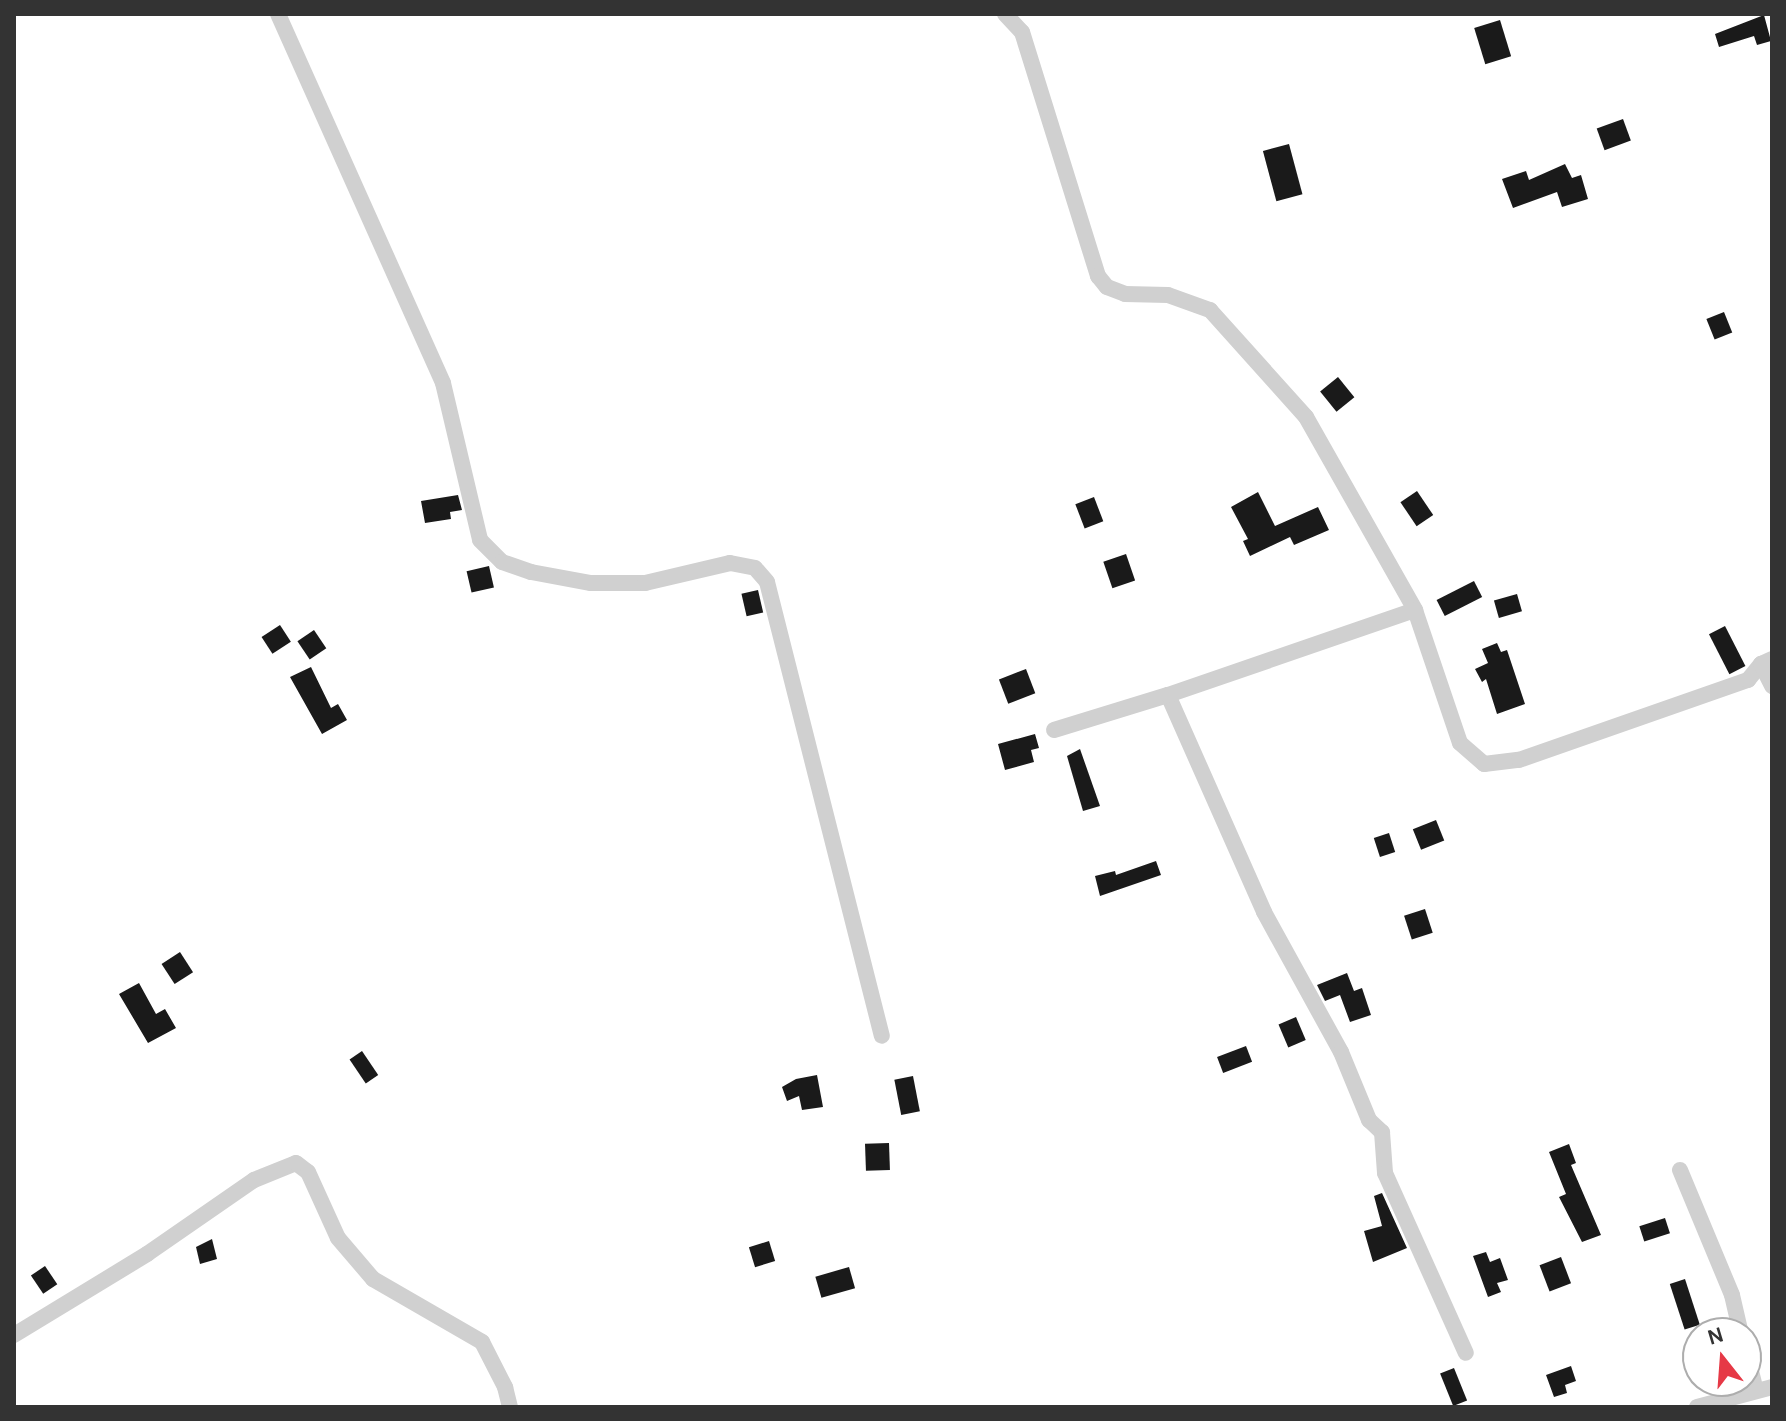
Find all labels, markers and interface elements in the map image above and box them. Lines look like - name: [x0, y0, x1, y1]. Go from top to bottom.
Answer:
- north arrow: [1682, 1317, 1762, 1397]
- text: N: [1704, 1321, 1727, 1351]

